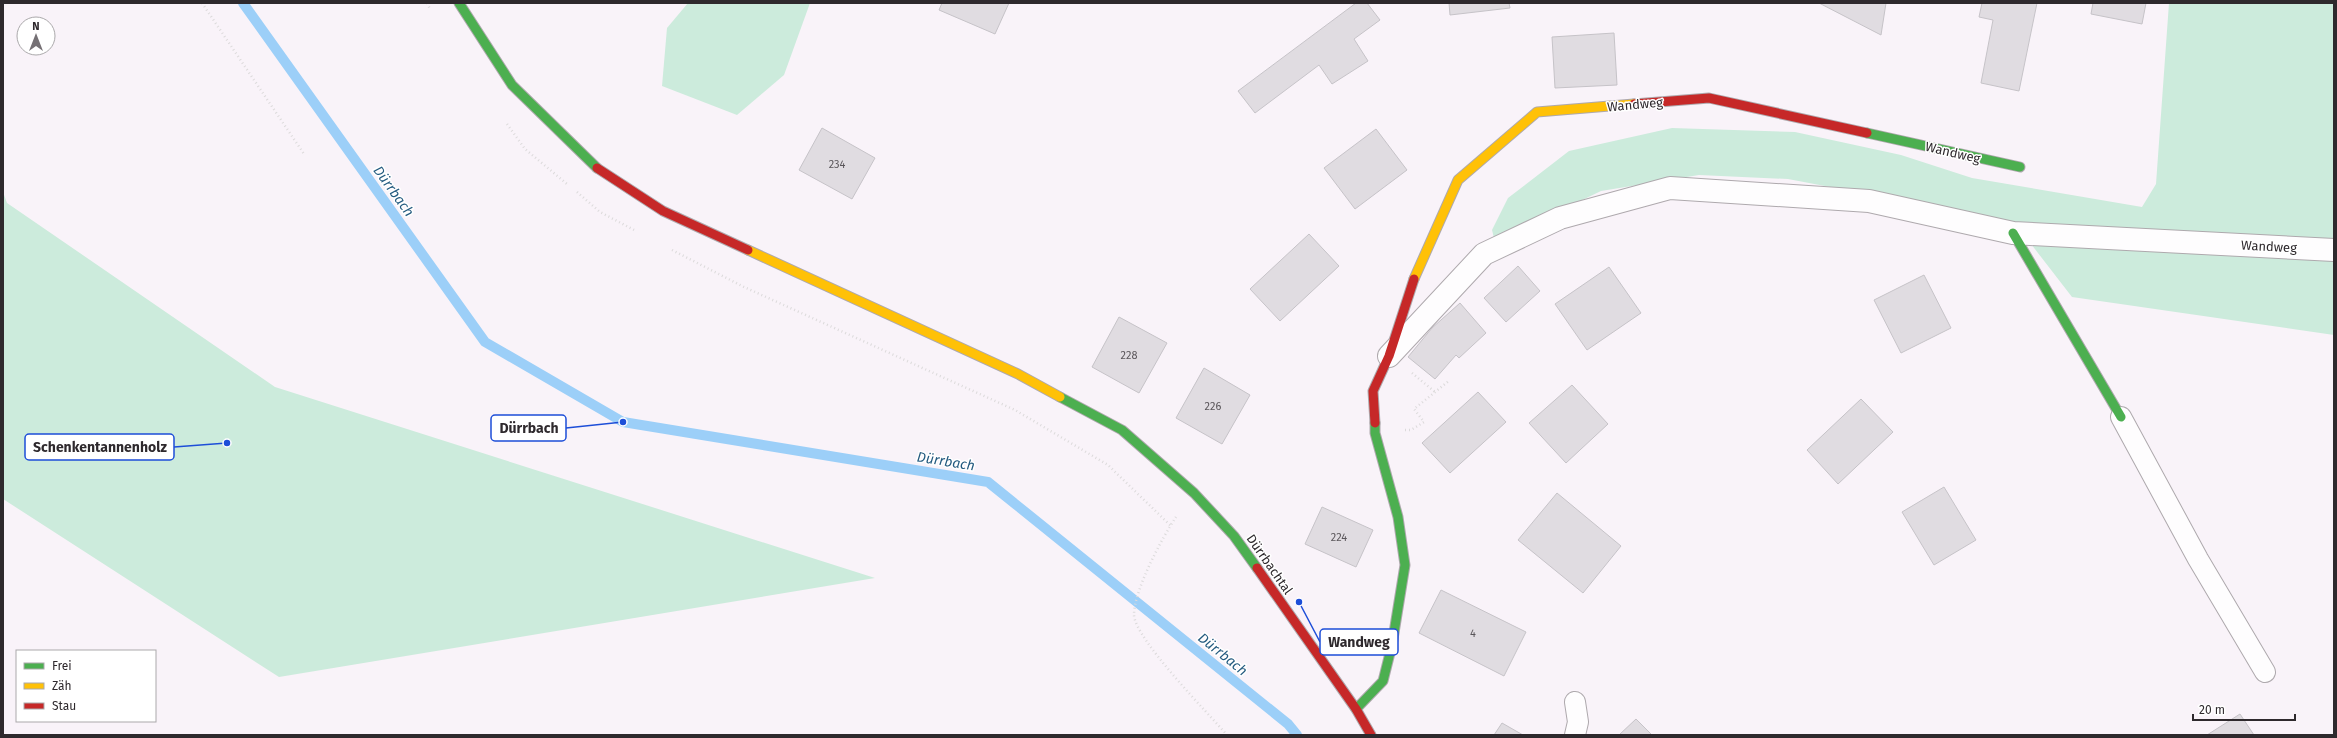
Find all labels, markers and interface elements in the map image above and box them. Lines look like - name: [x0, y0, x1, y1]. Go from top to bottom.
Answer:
- north arrow: [16, 16, 56, 56]
- text: N: [32, 20, 40, 33]
- street label: Wandweg: [1607, 95, 1664, 114]
- street label: Wandweg: [1924, 139, 1982, 166]
- house number: 234: [829, 158, 845, 171]
- water label: Dürrbach: [370, 163, 418, 220]
- street label: Wandweg: [2241, 238, 2298, 255]
- house number: 228: [1121, 349, 1137, 362]
- house number: 226: [1205, 400, 1222, 413]
- callout: Dürrbach: [491, 415, 566, 441]
- text: Dürrbach: [499, 420, 559, 437]
- callout: Schenkentannenholz: [25, 434, 174, 460]
- text: Schenkentannenholz: [33, 439, 167, 456]
- water label: Dürrbach: [916, 449, 976, 474]
- street label: Dürrbachtal: [1243, 531, 1296, 597]
- house number: 224: [1331, 531, 1347, 544]
- house number: 4: [1470, 627, 1476, 640]
- water label: Dürrbach: [1195, 629, 1251, 679]
- callout: Wandweg: [1320, 629, 1398, 655]
- text: Wandweg: [1328, 634, 1390, 651]
- legend: [16, 650, 156, 722]
- text: Frei: [52, 659, 72, 673]
- text: Zäh: [52, 679, 72, 693]
- scale bar: [2193, 696, 2295, 722]
- text: Stau: [52, 699, 76, 713]
- text: 20 m: [2199, 703, 2225, 717]

